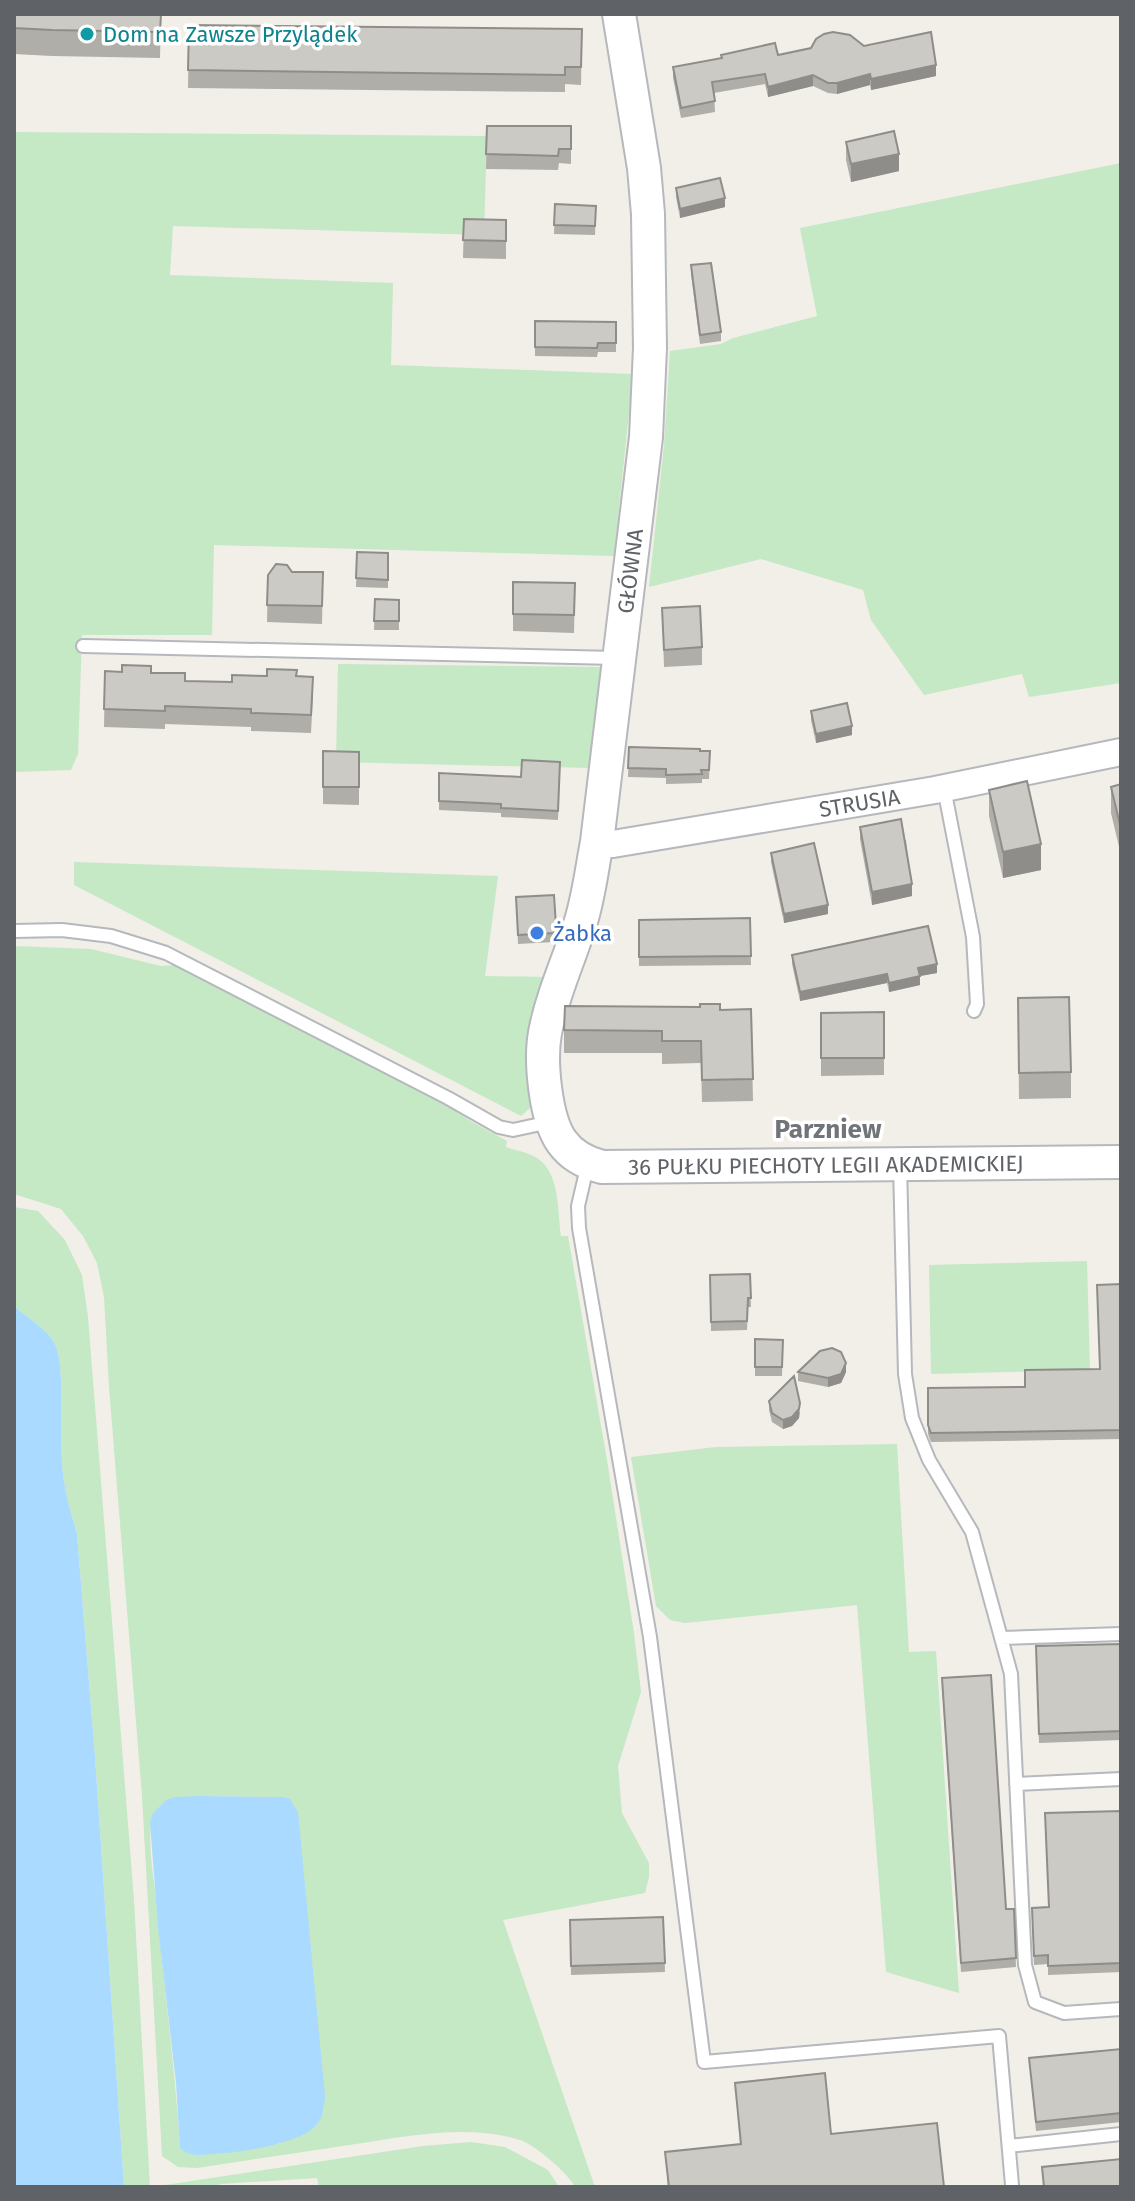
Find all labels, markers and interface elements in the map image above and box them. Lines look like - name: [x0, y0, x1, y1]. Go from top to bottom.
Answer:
- place label: Dom na Zawsze Przylądek: [103, 21, 358, 48]
- marker: Dom na Zawsze Przylądek: [78, 25, 96, 43]
- street label: GŁÓWNA: [612, 527, 649, 615]
- street label: STRUSIA: [817, 783, 902, 823]
- place label: Żabka: [553, 920, 612, 947]
- marker: Żabka: [528, 924, 546, 942]
- district label: Parzniew: [775, 1114, 882, 1145]
- street label: 36 PUŁKU PIECHOTY LEGII AKADEMICKIEJ: [628, 1150, 1024, 1181]

